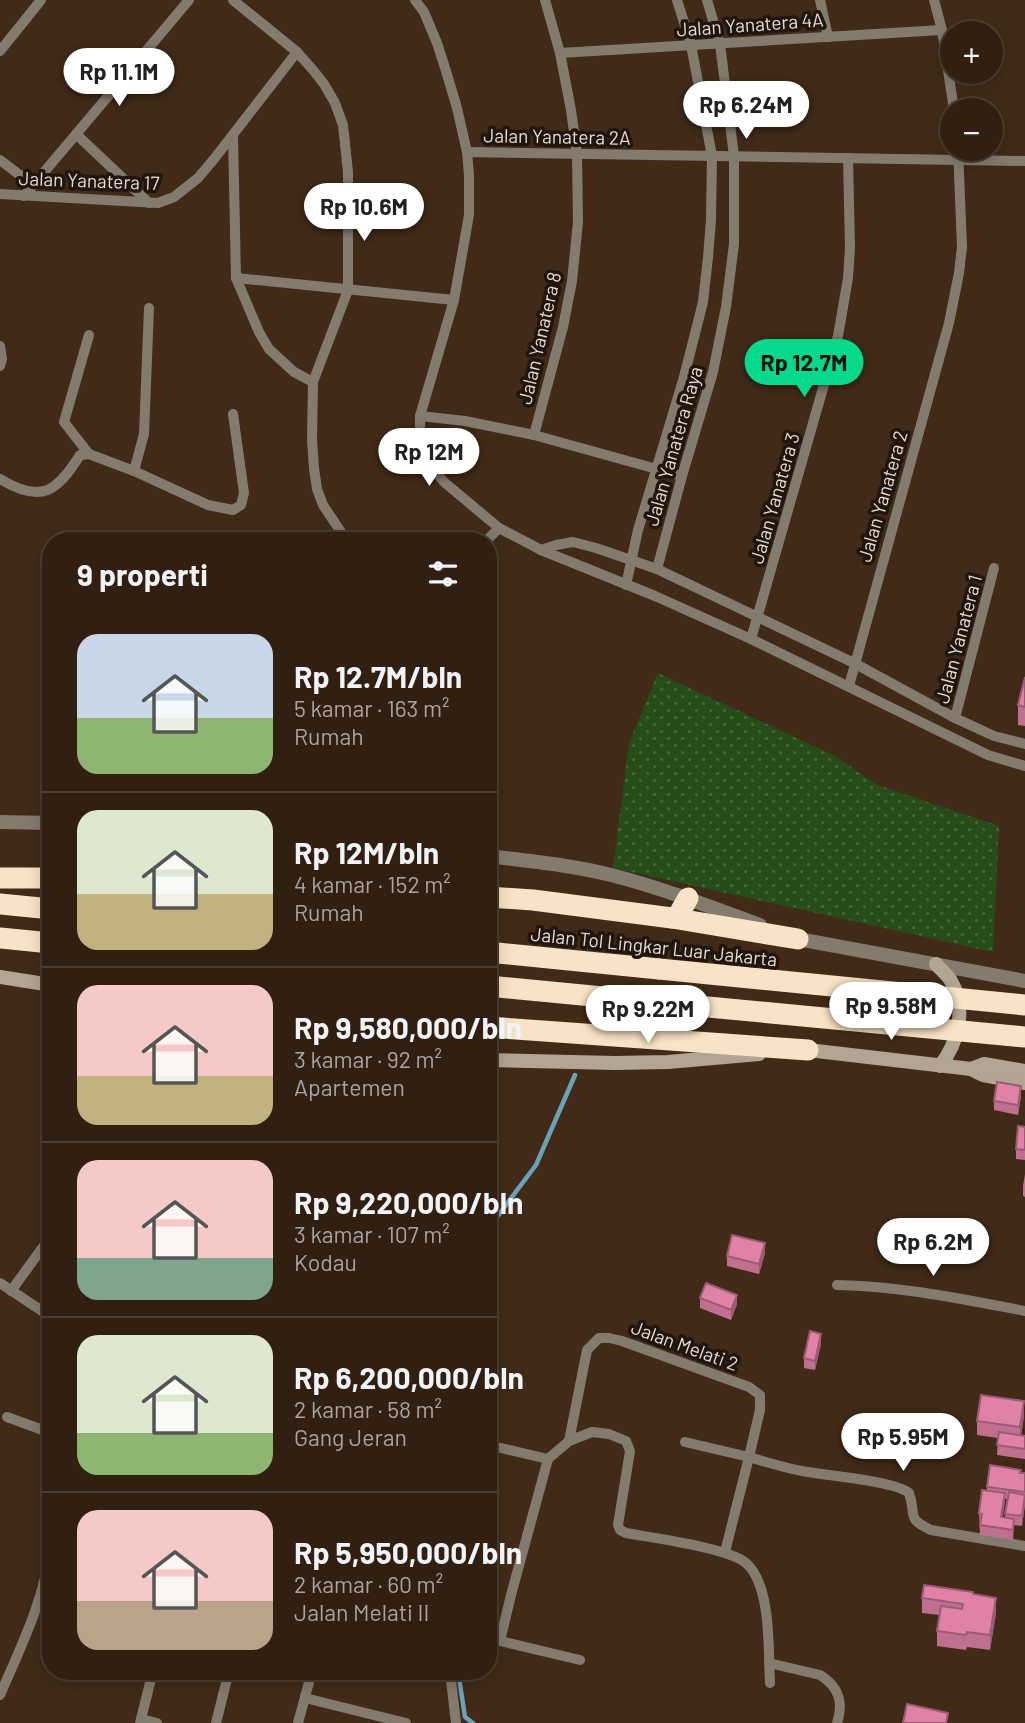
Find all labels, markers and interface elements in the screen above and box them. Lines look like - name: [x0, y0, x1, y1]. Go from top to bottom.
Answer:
- street label: Jalan Yanatera 4A: [676, 7, 824, 41]
- map controls: [940, 21, 1003, 161]
- button: +: [940, 21, 1003, 84]
- pin: Rp 11.1M: [47, 48, 191, 108]
- text: Rp 11.1M: [79, 57, 159, 85]
- pin: Rp 6.24M: [674, 82, 818, 141]
- text: Rp 6.24M: [699, 90, 793, 118]
- button: −: [940, 98, 1003, 161]
- street label: Jalan Yanatera 2A: [483, 123, 631, 149]
- street label: Jalan Yanatera 17: [18, 166, 160, 194]
- pin: Rp 10.6M: [292, 184, 436, 243]
- text: Rp 10.6M: [320, 192, 408, 220]
- street label: Jalan Yanatera 8: [513, 269, 565, 407]
- pin: Rp 12.7M: [732, 340, 876, 399]
- text: Rp 12.7M: [761, 348, 847, 376]
- street label: Jalan Yanatera Raya: [639, 364, 707, 528]
- pin: Rp 12M: [372, 428, 486, 488]
- street label: Jalan Yanatera 2: [852, 428, 912, 564]
- street label: Jalan Yanatera 3: [744, 430, 804, 566]
- text: Rp 12M: [394, 437, 464, 465]
- icon: filters: [424, 555, 462, 593]
- text: 9 properti: [77, 556, 208, 592]
- street label: Jalan Yanatera 1: [930, 572, 986, 706]
- text: Rp 12.7M/bln: [294, 658, 462, 694]
- icon: home: [133, 662, 217, 746]
- text: 5 kamar · 163 m²: [294, 694, 450, 722]
- text: Rumah: [294, 722, 364, 750]
- text: Rp 12M/bln: [294, 834, 439, 870]
- icon: home: [133, 838, 217, 922]
- text: 4 kamar · 152 m²: [294, 870, 451, 898]
- text: Rumah: [294, 898, 364, 926]
- street label: Jalan Tol Lingkar Luar Jakarta: [530, 922, 778, 970]
- pin: Rp 9.58M: [819, 982, 963, 1042]
- pin: Rp 9.22M: [576, 986, 720, 1045]
- text: Rp 9.58M: [845, 991, 937, 1019]
- text: Rp 9.22M: [602, 994, 694, 1022]
- text: Rp 9,580,000/bln: [294, 1009, 522, 1045]
- icon: home: [133, 1013, 217, 1097]
- text: 3 kamar · 92 m²: [294, 1045, 442, 1073]
- text: Apartemen: [294, 1073, 405, 1101]
- text: Rp 9,220,000/bln: [294, 1184, 523, 1220]
- icon: home: [133, 1188, 217, 1272]
- pin: Rp 6.2M: [868, 1218, 998, 1278]
- text: 3 kamar · 107 m²: [294, 1220, 450, 1248]
- text: Rp 6.2M: [893, 1227, 973, 1255]
- text: Kodau: [294, 1248, 357, 1276]
- street label: Jalan Melati 2: [628, 1315, 742, 1375]
- text: Rp 6,200,000/bln: [294, 1359, 524, 1395]
- icon: home: [133, 1363, 217, 1447]
- text: 2 kamar · 58 m²: [294, 1395, 442, 1423]
- pin: Rp 5.95M: [831, 1414, 975, 1473]
- text: Rp 5.95M: [857, 1422, 949, 1450]
- text: Gang Jeran: [294, 1423, 407, 1451]
- text: Rp 5,950,000/bln: [294, 1534, 522, 1570]
- icon: home: [133, 1538, 217, 1622]
- text: 2 kamar · 60 m²: [294, 1570, 443, 1598]
- text: Jalan Melati II: [294, 1598, 429, 1626]

